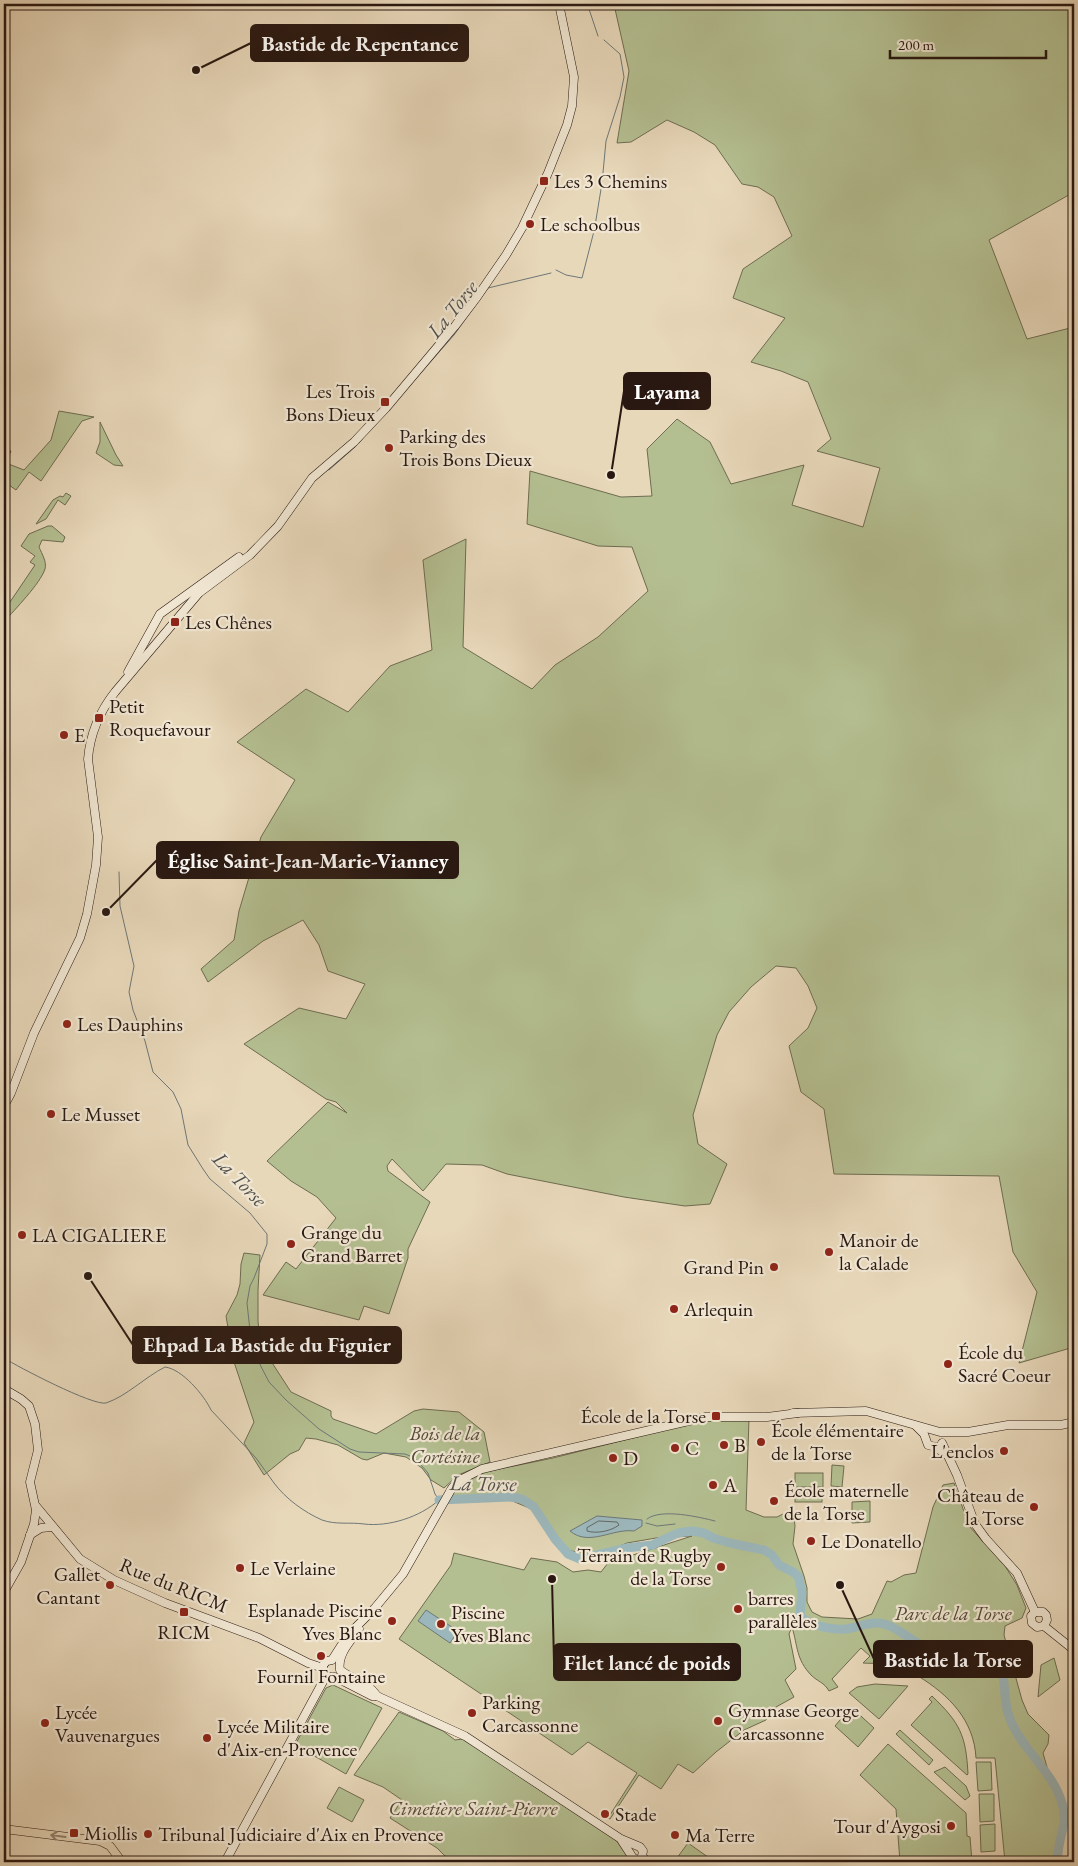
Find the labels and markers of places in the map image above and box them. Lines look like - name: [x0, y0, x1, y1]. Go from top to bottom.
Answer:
- callout: Bastide de Repentance: [251, 25, 468, 61]
- place label: Les 3 Chemins: [554, 168, 667, 194]
- marker: Les 3 Chemins: [538, 175, 550, 187]
- place label: Le schoolbus: [540, 211, 640, 237]
- marker: Le schoolbus: [524, 218, 536, 230]
- callout: Layama: [624, 373, 710, 409]
- place label: Les Trois Bons Dieux: [285, 378, 375, 427]
- marker: Les Trois Bons Dieux: [379, 396, 391, 408]
- place label: Parking des Trois Bons Dieux: [399, 423, 532, 472]
- marker: Parking des Trois Bons Dieux: [383, 442, 395, 454]
- place label: Les Chênes: [185, 609, 272, 635]
- marker: Les Chênes: [169, 616, 181, 628]
- place label: Petit Roquefavour: [109, 693, 211, 742]
- marker: Petit Roquefavour: [93, 712, 105, 724]
- place label: E: [74, 722, 85, 748]
- marker: E: [58, 729, 70, 741]
- callout: Église Saint-Jean-Marie-Vianney: [157, 842, 458, 878]
- place label: Les Dauphins: [77, 1011, 183, 1037]
- marker: Les Dauphins: [61, 1018, 73, 1030]
- place label: Le Musset: [61, 1101, 141, 1127]
- marker: Le Musset: [45, 1108, 57, 1120]
- place label: Grange du Grand Barret: [301, 1219, 403, 1268]
- place label: LA CIGALIERE: [32, 1222, 166, 1248]
- place label: Manoir de la Calade: [839, 1227, 919, 1276]
- marker: LA CIGALIERE: [16, 1229, 28, 1241]
- marker: Grange du Grand Barret: [285, 1238, 297, 1250]
- marker: Manoir de la Calade: [823, 1246, 835, 1258]
- place label: Grand Pin: [684, 1254, 764, 1280]
- marker: Grand Pin: [768, 1261, 780, 1273]
- place label: Arlequin: [683, 1296, 754, 1322]
- marker: Arlequin: [668, 1303, 680, 1315]
- callout: Ehpad La Bastide du Figuier: [133, 1327, 401, 1363]
- place label: École du Sacré Coeur: [958, 1339, 1051, 1388]
- marker: École du Sacré Coeur: [942, 1358, 954, 1370]
- place label: École de la Torse: [580, 1403, 706, 1429]
- marker: École de la Torse: [710, 1410, 722, 1422]
- place label: École élémentaire de la Torse: [771, 1417, 904, 1466]
- place label: B: [734, 1432, 746, 1458]
- place label: C: [685, 1435, 699, 1461]
- marker: École élémentaire de la Torse: [755, 1436, 767, 1448]
- place label: L'enclos: [931, 1438, 994, 1464]
- marker: B: [718, 1439, 730, 1451]
- marker: C: [669, 1442, 681, 1454]
- place label: D: [623, 1445, 638, 1471]
- marker: L'enclos: [998, 1445, 1010, 1457]
- marker: D: [607, 1452, 619, 1464]
- place label: A: [722, 1472, 737, 1498]
- place label: École maternelle de la Torse: [784, 1477, 909, 1526]
- marker: A: [707, 1479, 719, 1491]
- place label: Château de la Torse: [937, 1482, 1024, 1531]
- marker: École maternelle de la Torse: [768, 1495, 780, 1507]
- marker: Château de la Torse: [1028, 1501, 1040, 1513]
- place label: Le Donatello: [821, 1528, 922, 1554]
- marker: Le Donatello: [805, 1535, 817, 1547]
- place label: Terrain de Rugby de la Torse: [577, 1542, 711, 1591]
- place label: Le Verlaine: [250, 1555, 336, 1581]
- place label: Gallet Cantant: [36, 1561, 101, 1610]
- marker: Terrain de Rugby de la Torse: [715, 1561, 727, 1573]
- marker: Le Verlaine: [234, 1562, 246, 1574]
- marker: Gallet Cantant: [104, 1579, 116, 1591]
- place label: barres parallèles: [748, 1585, 817, 1634]
- place label: Esplanade Piscine Yves Blanc: [247, 1597, 382, 1646]
- place label: Piscine Yves Blanc: [451, 1599, 531, 1648]
- marker: barres parallèles: [732, 1603, 744, 1615]
- marker: RICM: [178, 1606, 190, 1618]
- marker: Esplanade Piscine Yves Blanc: [386, 1615, 398, 1627]
- marker: Piscine Yves Blanc: [435, 1618, 447, 1630]
- place label: RICM: [157, 1619, 211, 1645]
- callout: Bastide la Torse: [874, 1641, 1032, 1677]
- callout: Filet lancé de poids: [554, 1644, 740, 1680]
- marker: Fournil Fontaine: [315, 1650, 327, 1662]
- place label: Fournil Fontaine: [257, 1663, 386, 1689]
- place label: Parking Carcassonne: [482, 1689, 579, 1738]
- place label: Gymnase George Carcassonne: [728, 1697, 859, 1746]
- place label: Lycée Vauvenargues: [55, 1699, 160, 1748]
- marker: Parking Carcassonne: [466, 1707, 478, 1719]
- place label: Lycée Militaire d'Aix-en-Provence: [217, 1713, 357, 1762]
- marker: Gymnase George Carcassonne: [712, 1715, 724, 1727]
- marker: Lycée Vauvenargues: [39, 1717, 51, 1729]
- marker: Lycée Militaire d'Aix-en-Provence: [201, 1732, 213, 1744]
- place label: Stade: [615, 1801, 657, 1827]
- marker: Stade: [599, 1808, 611, 1820]
- place label: Tour d'Aygosi: [833, 1813, 941, 1839]
- place label: Miollis: [84, 1820, 137, 1846]
- marker: Tour d'Aygosi: [945, 1820, 957, 1832]
- place label: Tribunal Judiciaire d'Aix en Provence: [158, 1821, 443, 1847]
- place label: Ma Terre: [685, 1822, 755, 1848]
- marker: Miollis: [68, 1827, 80, 1839]
- marker: Tribunal Judiciaire d'Aix en Provence: [142, 1828, 154, 1840]
- marker: Ma Terre: [669, 1829, 681, 1841]

